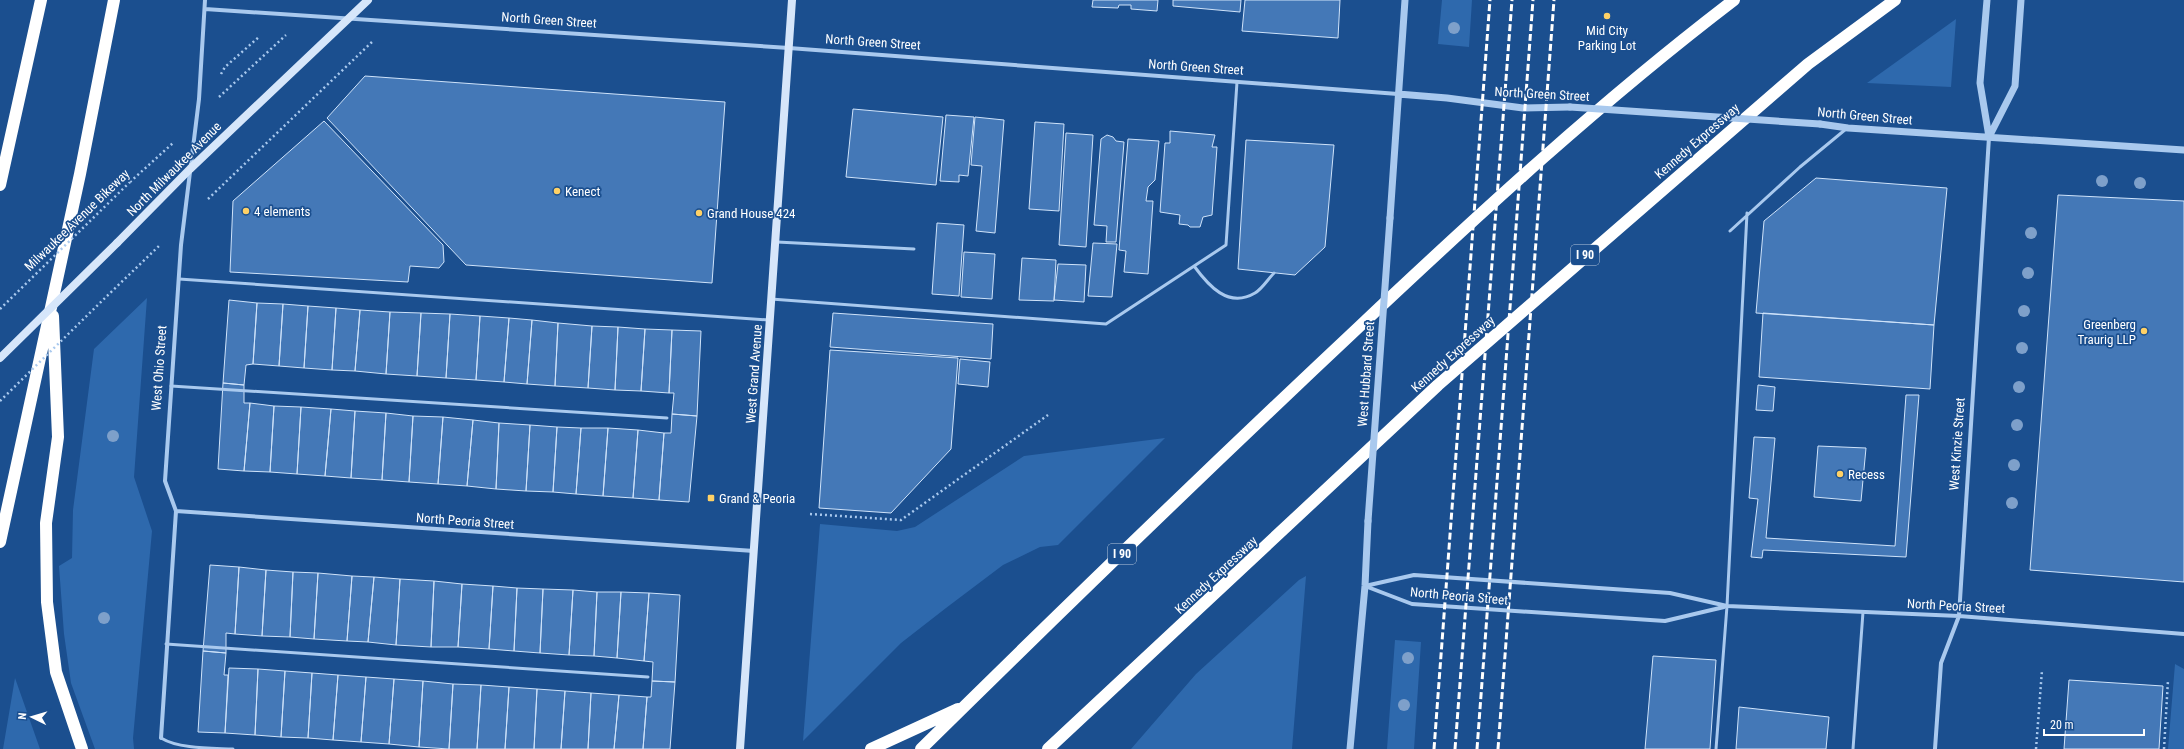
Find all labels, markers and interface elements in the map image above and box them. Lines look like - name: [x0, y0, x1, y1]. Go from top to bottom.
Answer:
- street label: North Green Street: [501, 9, 597, 31]
- marker: Mid City Parking Lot: [1602, 11, 1612, 21]
- place label: Mid City Parking Lot: [1578, 23, 1636, 53]
- street label: North Green Street: [825, 31, 921, 53]
- street label: North Green Street: [1148, 56, 1244, 78]
- street label: North Green Street: [1494, 84, 1590, 104]
- street label: Kennedy Expressway: [1652, 100, 1743, 182]
- street label: North Green Street: [1817, 104, 1913, 128]
- street label: North Milwaukee Avenue: [124, 119, 224, 219]
- street label: Milwaukee Avenue Bikeway: [21, 166, 133, 274]
- place label: Kenect: [565, 184, 600, 199]
- marker: Kenect: [552, 186, 562, 196]
- place label: 4 elements: [254, 204, 311, 219]
- marker: 4 elements: [241, 206, 251, 216]
- place label: Grand House 424: [707, 206, 796, 221]
- marker: Grand House 424: [694, 208, 704, 218]
- road number: I 90: [1571, 245, 1599, 265]
- street label: Kennedy Expressway: [1408, 312, 1498, 395]
- place label: Greenberg Traurig LLP: [2078, 317, 2136, 347]
- street label: West Hubbard Street: [1355, 321, 1377, 427]
- street label: West Grand Avenue: [743, 324, 765, 424]
- street label: West Ohio Street: [149, 325, 169, 411]
- marker: Greenberg Traurig LLP: [2139, 326, 2149, 336]
- street label: West Kinzie Street: [1946, 397, 1968, 491]
- place label: Recess: [1848, 467, 1885, 482]
- marker: Recess: [1835, 469, 1845, 479]
- place label: Grand & Peoria: [719, 491, 795, 506]
- marker: Grand & Peoria: [706, 493, 716, 503]
- street label: North Peoria Street: [415, 510, 515, 532]
- street label: Kennedy Expressway: [1172, 533, 1261, 617]
- road number: I 90: [1108, 544, 1136, 564]
- street label: North Peoria Street: [1409, 584, 1509, 608]
- street label: North Peoria Street: [1907, 596, 2006, 616]
- north arrow: [12, 697, 52, 737]
- scale bar: [2044, 711, 2144, 737]
- text: N: [16, 712, 29, 720]
- text: 20 m: [2050, 718, 2074, 732]

